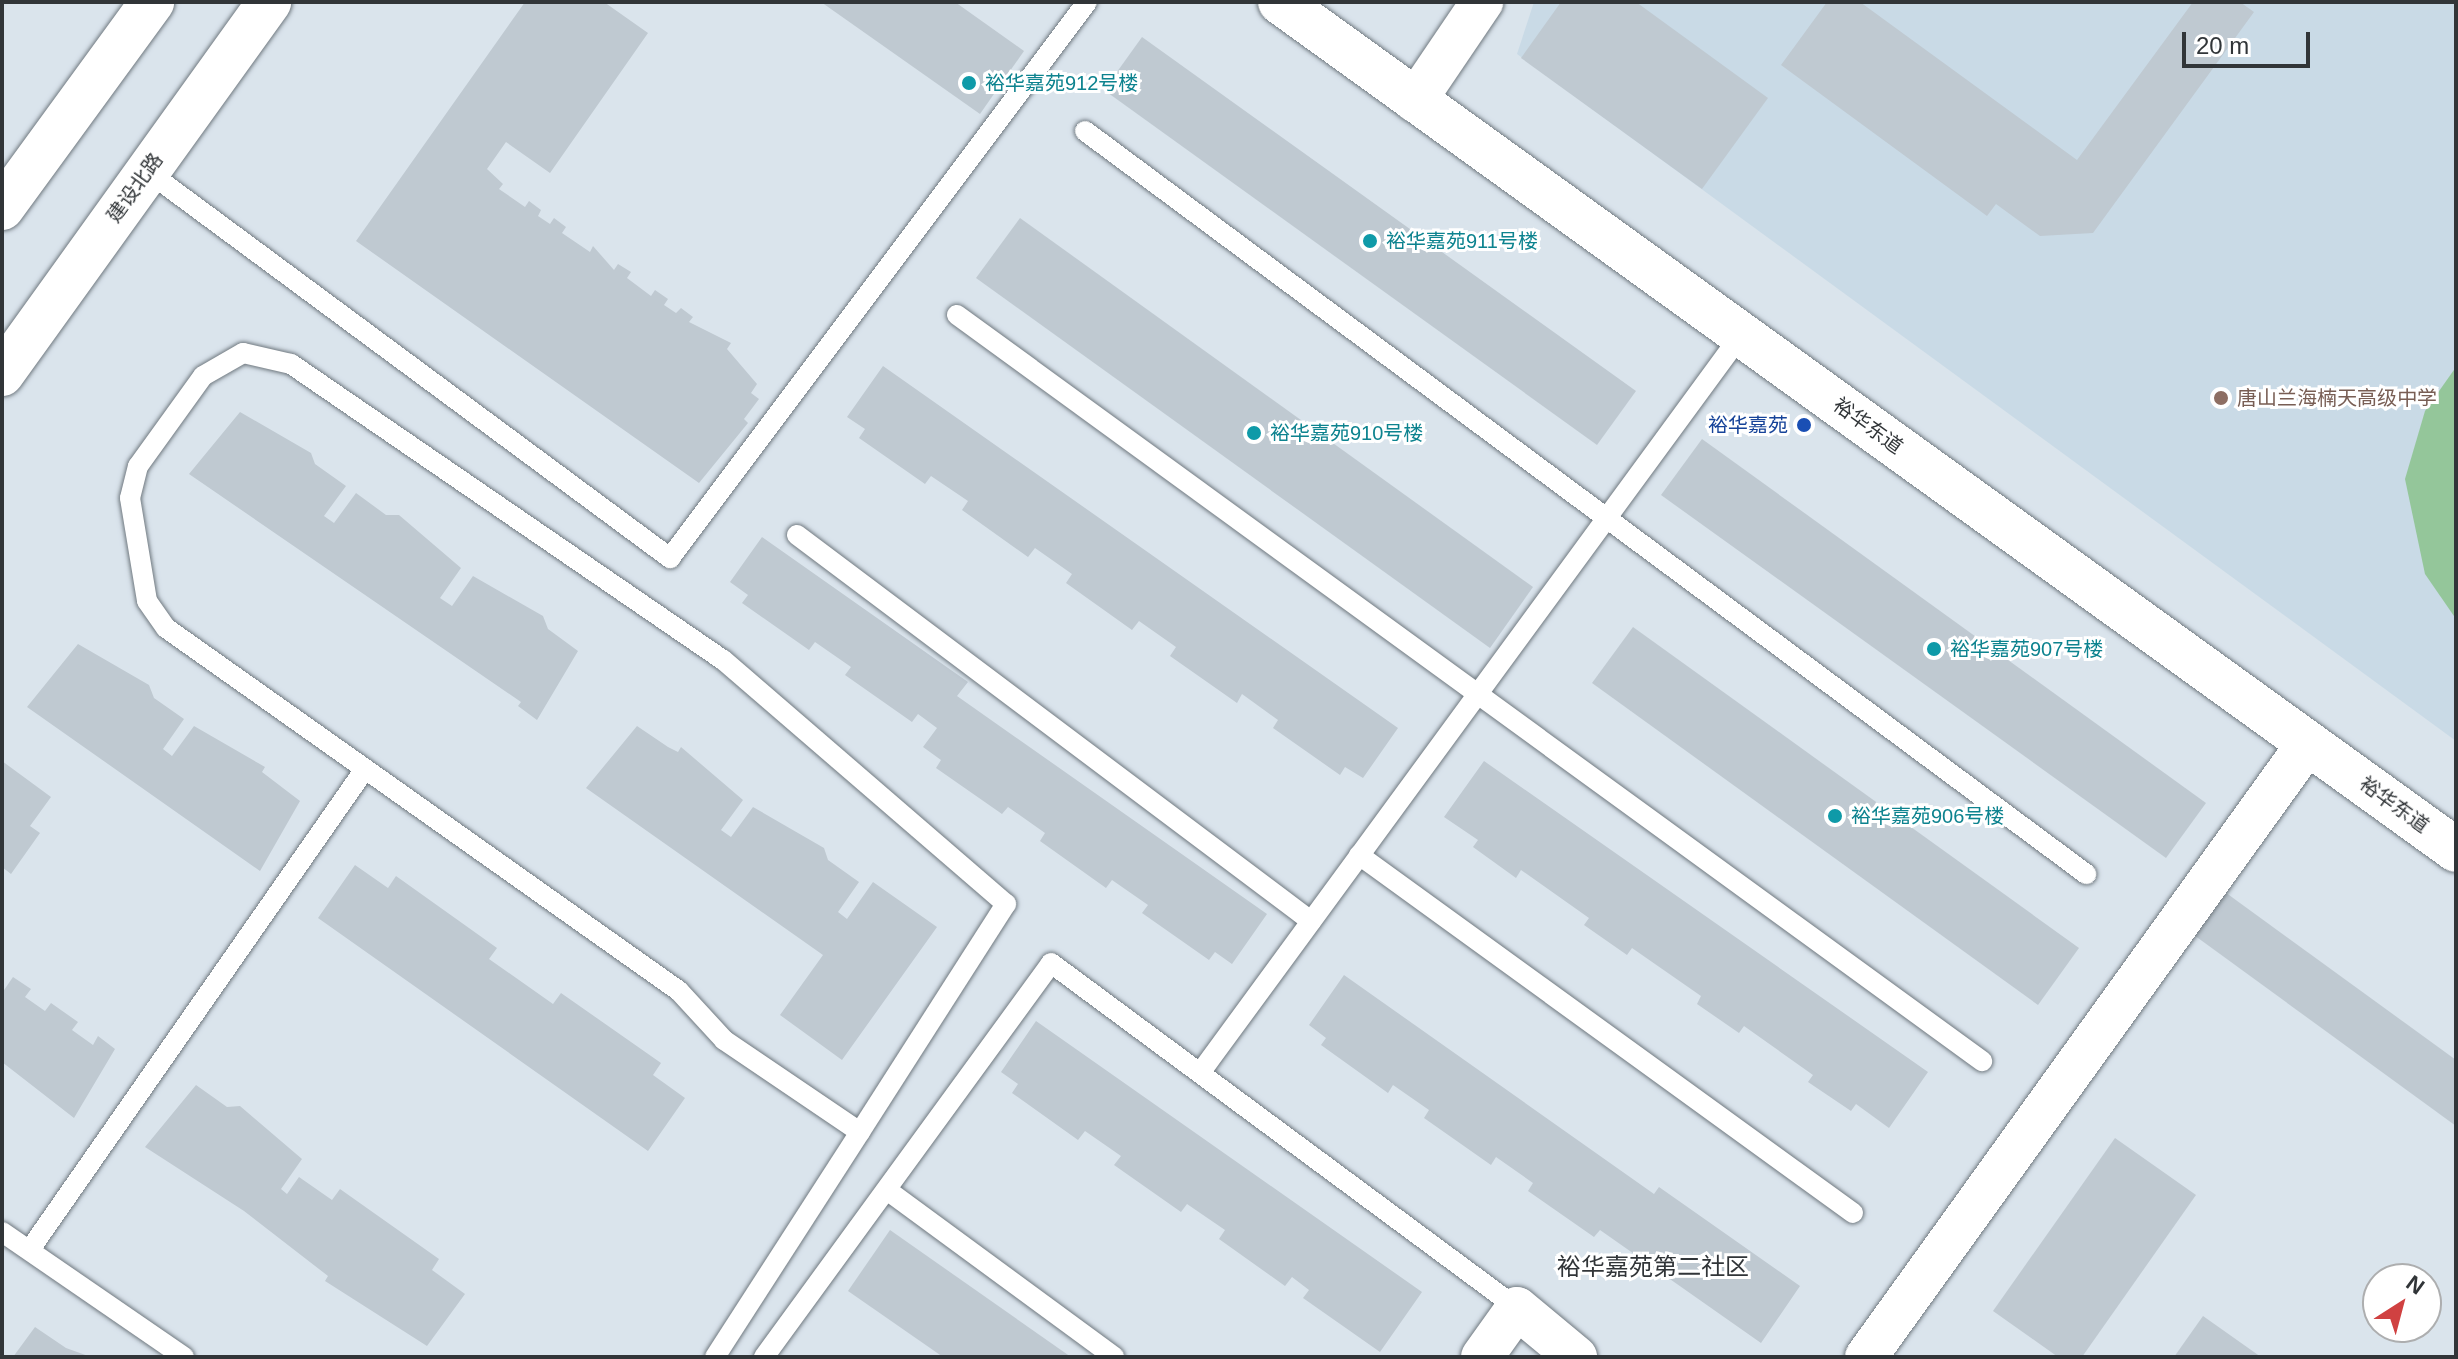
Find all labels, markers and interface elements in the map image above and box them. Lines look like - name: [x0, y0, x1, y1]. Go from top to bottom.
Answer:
- scale bar: [2186, 16, 2314, 66]
- text: 20 m: [2196, 32, 2249, 59]
- place label: 裕华嘉苑912号楼: [985, 71, 1138, 95]
- marker: 裕华嘉苑912号楼: [960, 74, 978, 92]
- street label: 建设北路: [102, 149, 168, 227]
- place label: 裕华嘉苑911号楼: [1386, 229, 1538, 253]
- marker: 裕华嘉苑911号楼: [1361, 232, 1379, 250]
- place label: 唐山兰海楠天高级中学: [2237, 386, 2437, 410]
- marker: 唐山兰海楠天高级中学: [2212, 389, 2230, 407]
- street label: 裕华东道: [1829, 393, 1907, 459]
- place label: 裕华嘉苑: [1708, 413, 1788, 437]
- marker: 裕华嘉苑: [1795, 416, 1813, 434]
- place label: 裕华嘉苑910号楼: [1270, 421, 1423, 445]
- marker: 裕华嘉苑910号楼: [1245, 424, 1263, 442]
- place label: 裕华嘉苑907号楼: [1950, 637, 2103, 661]
- marker: 裕华嘉苑907号楼: [1925, 640, 1943, 658]
- street label: 裕华东道: [2355, 772, 2433, 838]
- place label: 裕华嘉苑906号楼: [1851, 804, 2004, 828]
- marker: 裕华嘉苑906号楼: [1826, 807, 1844, 825]
- district label: 裕华嘉苑第二社区: [1557, 1253, 1749, 1281]
- north arrow: [2362, 1263, 2442, 1343]
- text: N: [2401, 1270, 2429, 1300]

